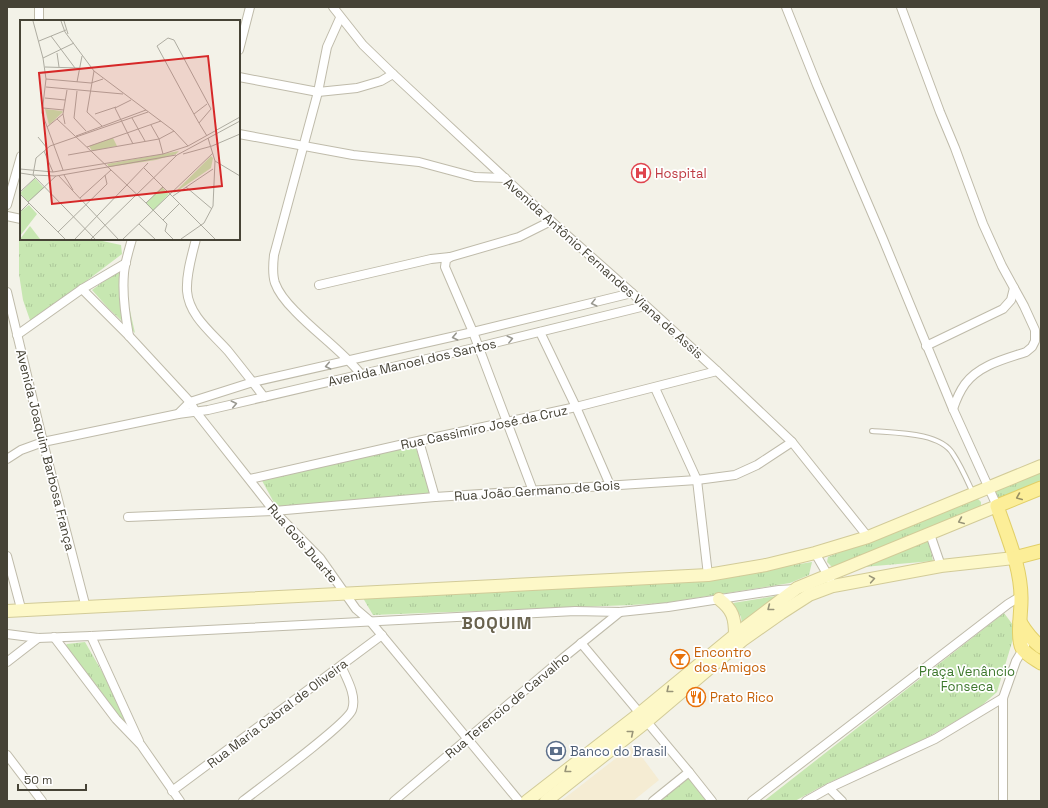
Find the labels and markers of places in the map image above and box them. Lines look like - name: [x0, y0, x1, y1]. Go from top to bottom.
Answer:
- hospital icon: Hospital: [630, 162, 652, 184]
- place label: Hospital: [655, 165, 707, 182]
- place label: Encontro dos Amigos: [694, 644, 766, 676]
- bar icon: Encontro dos Amigos: [669, 648, 691, 670]
- restaurant icon: Prato Rico: [685, 686, 707, 708]
- place label: Prato Rico: [710, 689, 774, 706]
- bank icon: Banco do Brasil: [545, 740, 567, 762]
- place label: Banco do Brasil: [570, 743, 667, 760]

